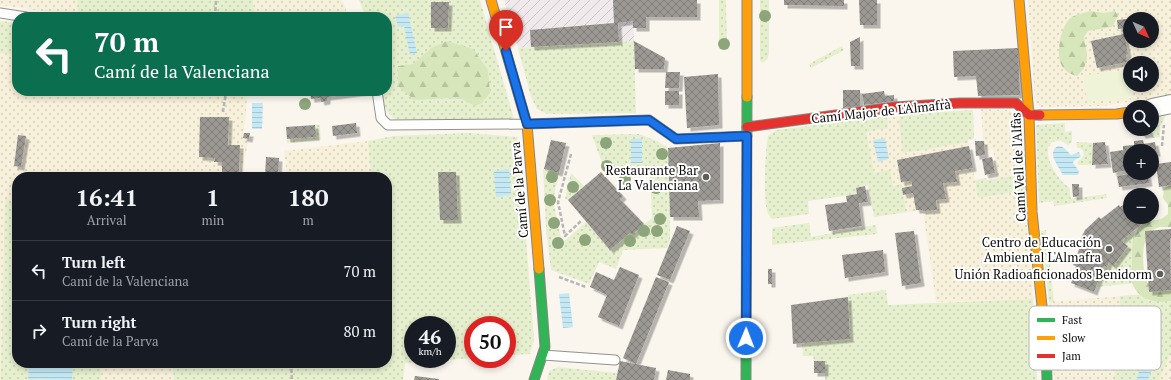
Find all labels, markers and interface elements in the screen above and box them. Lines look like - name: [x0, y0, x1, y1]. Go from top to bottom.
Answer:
- pin: [489, 10, 523, 51]
- north arrow: [1123, 12, 1159, 48]
- map controls: [1123, 12, 1159, 224]
- icon: arrive: [495, 16, 517, 38]
- text: 70 m: [94, 23, 159, 60]
- icon: left: [28, 28, 80, 80]
- button: sound: [1123, 56, 1159, 92]
- text: Camí de la Valenciana: [94, 59, 270, 83]
- street label: Camí Major de L'Almafrà: [810, 95, 952, 127]
- button: search: [1123, 100, 1159, 136]
- street label: Camí Vell de l'Alfàs: [1006, 112, 1030, 222]
- street label: Camí de la Parva: [506, 141, 532, 239]
- button: +: [1123, 144, 1159, 180]
- place label: Restaurante Bar La Valenciana: [606, 161, 698, 194]
- marker: Restaurante Bar La Valenciana: [701, 172, 711, 182]
- text: 16:41: [75, 181, 138, 213]
- text: 1: [206, 181, 220, 213]
- text: 180: [288, 181, 328, 213]
- button: −: [1123, 188, 1159, 224]
- text: Arrival: [87, 211, 127, 229]
- text: min: [201, 211, 224, 229]
- text: m: [303, 211, 314, 229]
- place label: Centro de Educación Ambiental L'Almafra: [982, 233, 1101, 266]
- marker: Centro de Educación Ambiental L'Almafra: [1104, 244, 1114, 254]
- text: Turn left: [62, 252, 126, 272]
- icon: left: [28, 260, 50, 282]
- text: 70 m: [343, 261, 376, 281]
- place label: Unión Radioaficionados Benidorm: [955, 265, 1152, 283]
- marker: Unión Radioaficionados Benidorm: [1155, 269, 1165, 279]
- text: Camí de la Valenciana: [62, 272, 189, 290]
- legend: [1029, 306, 1161, 370]
- text: Turn right: [62, 312, 137, 332]
- text: Fast: [1062, 313, 1082, 327]
- speed limit sign: 50: [464, 316, 516, 368]
- position arrow: [725, 317, 767, 359]
- icon: right: [28, 320, 50, 342]
- text: 80 m: [343, 321, 376, 341]
- text: 46: [419, 323, 441, 350]
- text: Slow: [1062, 331, 1086, 345]
- text: Camí de la Parva: [62, 332, 158, 350]
- text: km/h: [418, 345, 442, 358]
- text: Jam: [1062, 349, 1081, 363]

